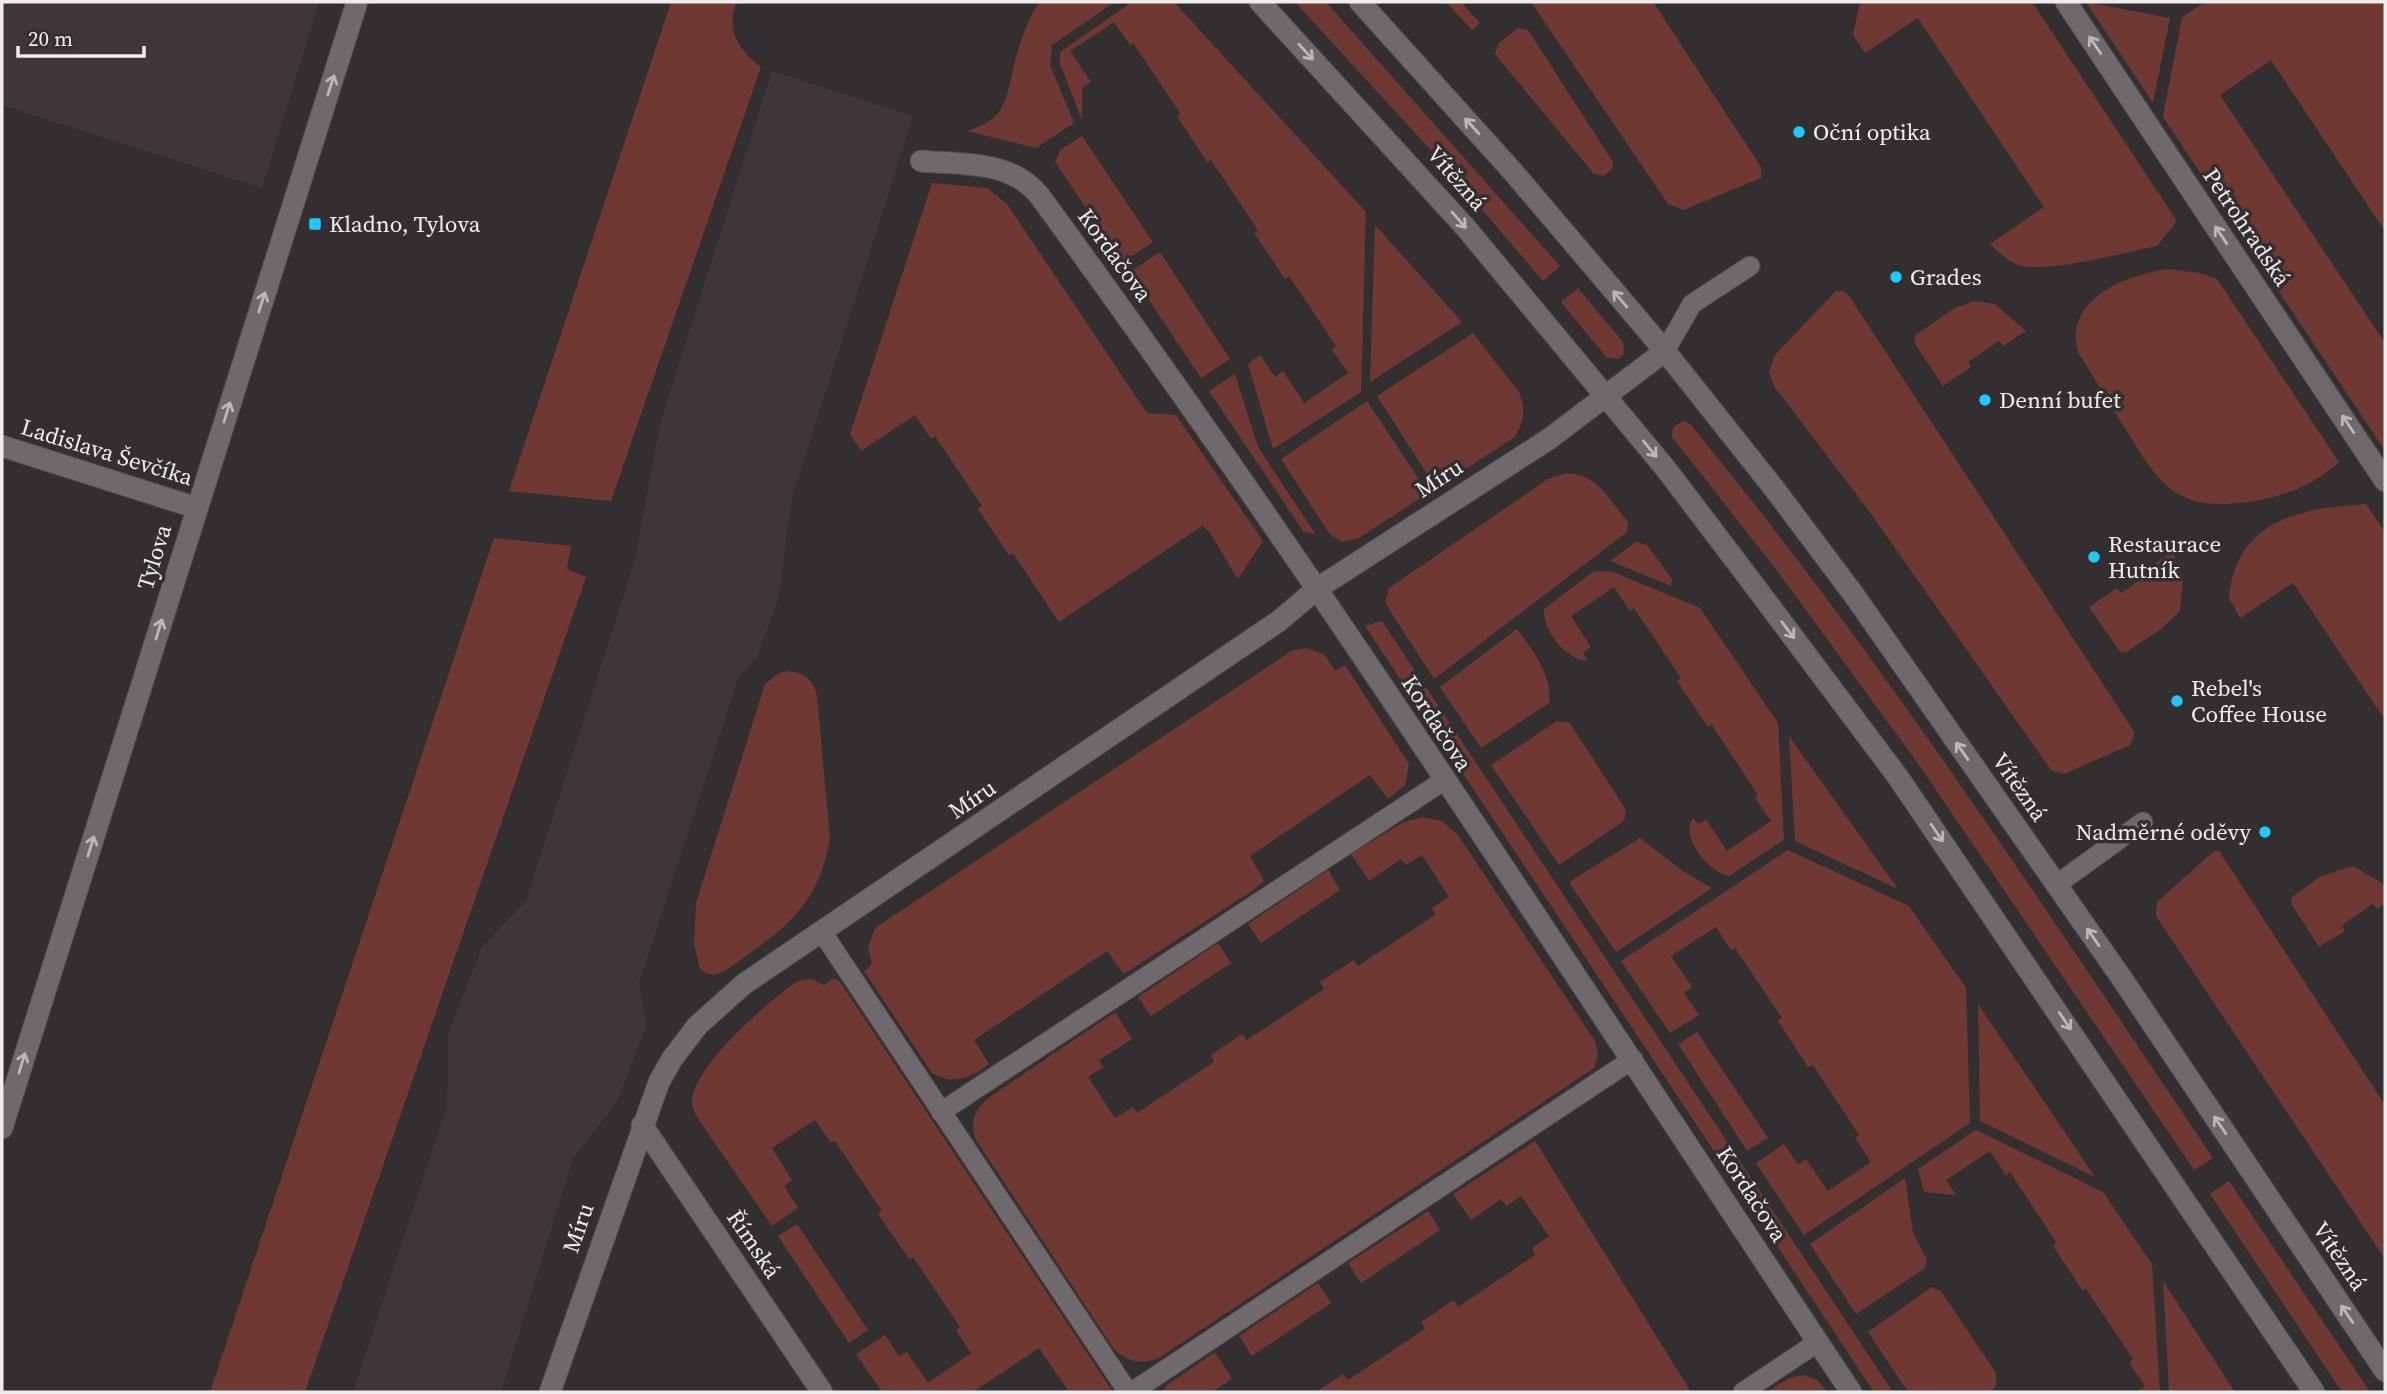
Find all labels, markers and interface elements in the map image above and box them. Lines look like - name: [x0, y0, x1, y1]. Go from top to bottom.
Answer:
- scale bar: [18, 14, 144, 58]
- text: 20 m: [28, 24, 73, 53]
- one-way arrow: [2088, 36, 2102, 55]
- one-way arrow: [1298, 43, 1315, 60]
- one-way arrow: [326, 75, 338, 97]
- place label: Oční optika: [1813, 116, 1931, 148]
- one-way arrow: [1464, 118, 1480, 136]
- marker: Oční optika: [1791, 124, 1807, 140]
- street label: Vítězná: [1420, 138, 1495, 218]
- street label: Petrohradská: [2196, 162, 2299, 293]
- street label: Kordačova: [1070, 202, 1160, 308]
- place label: Kladno, Tylova: [329, 208, 481, 240]
- one-way arrow: [1451, 211, 1467, 229]
- marker: Kladno, Tylova: [307, 216, 323, 232]
- one-way arrow: [2214, 226, 2228, 245]
- place label: Grades: [1910, 261, 1982, 293]
- marker: Grades: [1888, 269, 1904, 285]
- one-way arrow: [1612, 290, 1628, 308]
- one-way arrow: [256, 291, 269, 313]
- place label: Denní bufet: [1999, 384, 2121, 416]
- marker: Denní bufet: [1977, 392, 1993, 408]
- one-way arrow: [222, 402, 235, 424]
- street label: Ladislava Ševčíka: [17, 411, 197, 493]
- one-way arrow: [2340, 415, 2355, 434]
- one-way arrow: [1642, 440, 1657, 458]
- street label: Míru: [1409, 451, 1469, 505]
- street label: Tylova: [129, 520, 179, 594]
- place label: Restaurace Hutník: [2108, 528, 2221, 586]
- marker: Restaurace Hutník: [2086, 549, 2102, 565]
- one-way arrow: [154, 619, 166, 641]
- one-way arrow: [1780, 620, 1795, 639]
- street label: Kordačova: [1394, 669, 1480, 777]
- place label: Rebel's Coffee House: [2191, 672, 2327, 730]
- marker: Rebel's Coffee House: [2169, 693, 2185, 709]
- one-way arrow: [1955, 742, 1969, 761]
- street label: Vítězná: [1985, 746, 2055, 828]
- street label: Míru: [942, 772, 1002, 826]
- place label: Nadměrné oděvy: [2076, 816, 2251, 848]
- one-way arrow: [1930, 823, 1944, 842]
- marker: Nadměrné oděvy: [2257, 824, 2273, 840]
- one-way arrow: [85, 836, 98, 858]
- one-way arrow: [2086, 928, 2100, 947]
- one-way arrow: [2058, 1011, 2072, 1030]
- one-way arrow: [17, 1053, 30, 1075]
- one-way arrow: [2213, 1116, 2227, 1136]
- street label: Kordačova: [1709, 1140, 1795, 1248]
- street label: Míru: [555, 1199, 601, 1257]
- street label: Římská: [719, 1203, 789, 1285]
- street label: Vítězná: [2305, 1215, 2375, 1297]
- one-way arrow: [2340, 1305, 2354, 1325]

